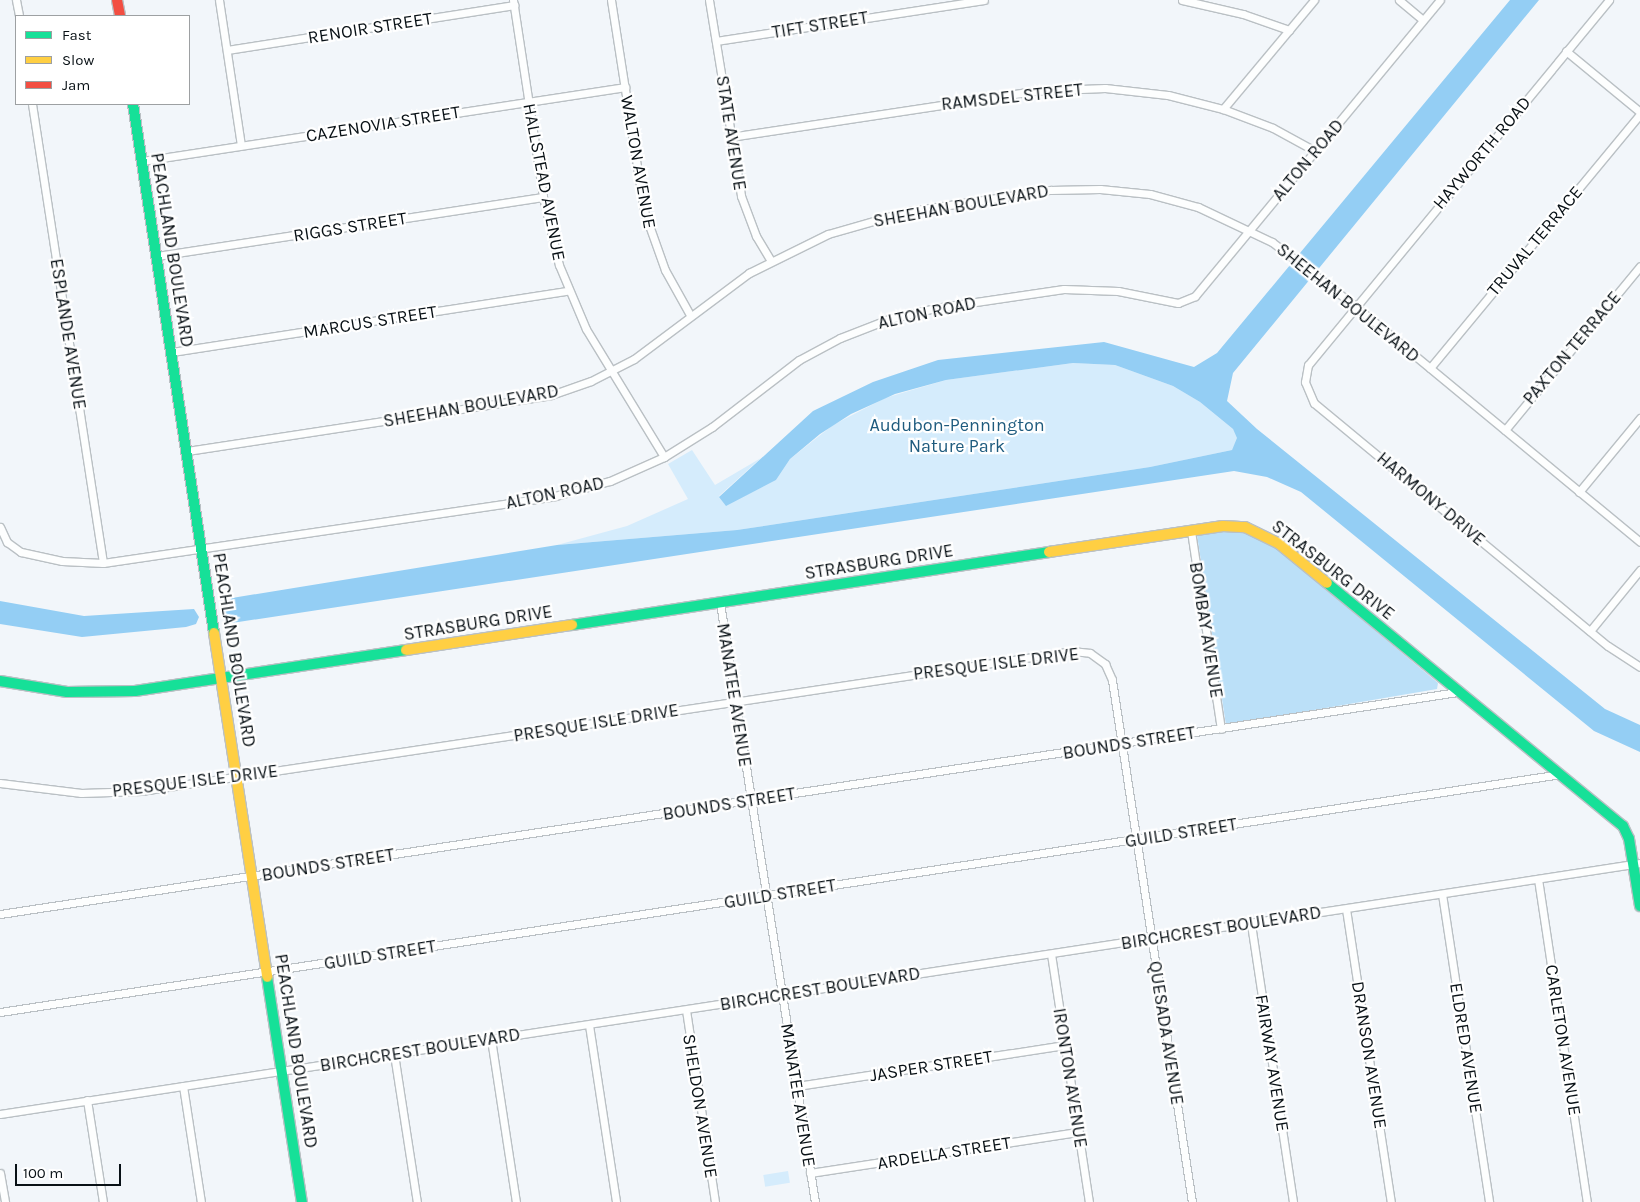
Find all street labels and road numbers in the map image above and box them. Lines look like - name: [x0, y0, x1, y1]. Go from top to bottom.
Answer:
- street label: TIFT STREET: [770, 7, 870, 43]
- street label: RENOIR STREET: [306, 8, 434, 48]
- street label: STATE AVENUE: [711, 74, 751, 192]
- street label: RAMSDEL STREET: [940, 79, 1084, 115]
- street label: HAYWORTH ROAD: [1429, 92, 1535, 214]
- street label: WALTON AVENUE: [616, 94, 660, 230]
- street label: CAZENOVIA STREET: [304, 101, 462, 147]
- street label: HALLSTEAD AVENUE: [518, 101, 570, 263]
- street label: ALTON ROAD: [1268, 115, 1348, 205]
- street label: PEACHLAND BOULEVARD: [146, 151, 198, 349]
- street label: SHEEHAN BOULEVARD: [871, 180, 1051, 232]
- street label: TRUVAL TERRACE: [1483, 182, 1587, 300]
- street label: RIGGS STREET: [292, 207, 408, 247]
- street label: SHEEHAN BOULEVARD: [1272, 239, 1424, 367]
- street label: ESPLANDE AVENUE: [45, 257, 91, 411]
- street label: PAXTON TERRACE: [1518, 287, 1626, 409]
- street label: ALTON ROAD: [876, 292, 978, 334]
- street label: MARCUS STREET: [302, 301, 438, 343]
- street label: SHEEHAN BOULEVARD: [381, 380, 561, 432]
- street label: HARMONY DRIVE: [1372, 447, 1490, 551]
- street label: ALTON ROAD: [504, 472, 606, 514]
- street label: STRASBURG DRIVE: [1267, 515, 1399, 625]
- street label: STRASBURG DRIVE: [803, 540, 955, 584]
- street label: PEACHLAND BOULEVARD: [208, 551, 260, 749]
- street label: BOMBAY AVENUE: [1185, 560, 1227, 700]
- street label: STRASBURG DRIVE: [402, 601, 554, 645]
- street label: MANATEE AVENUE: [712, 622, 756, 768]
- street label: PRESQUE ISLE DRIVE: [912, 643, 1080, 685]
- street label: PRESQUE ISLE DRIVE: [512, 699, 680, 747]
- street label: BOUNDS STREET: [1061, 722, 1197, 764]
- street label: PRESQUE ISLE DRIVE: [111, 760, 279, 802]
- street label: BOUNDS STREET: [661, 783, 797, 825]
- street label: GUILD STREET: [1123, 813, 1239, 853]
- street label: BOUNDS STREET: [260, 844, 396, 886]
- street label: GUILD STREET: [722, 874, 838, 914]
- street label: BIRCHCREST BOULEVARD: [1119, 901, 1323, 955]
- street label: GUILD STREET: [322, 935, 438, 975]
- street label: PEACHLAND BOULEVARD: [270, 952, 322, 1150]
- street label: QUESADA AVENUE: [1144, 959, 1188, 1107]
- street label: BIRCHCREST BOULEVARD: [718, 962, 922, 1016]
- street label: CARLETON AVENUE: [1540, 963, 1586, 1117]
- street label: DRANSON AVENUE: [1347, 980, 1391, 1130]
- street label: ELDRED AVENUE: [1445, 981, 1487, 1115]
- street label: FAIRWAY AVENUE: [1250, 993, 1294, 1133]
- street label: IRONTON AVENUE: [1048, 1006, 1092, 1150]
- street label: MANATEE AVENUE: [776, 1022, 820, 1168]
- street label: BIRCHCREST BOULEVARD: [318, 1023, 522, 1077]
- street label: SHELDON AVENUE: [678, 1032, 722, 1180]
- street label: JASPER STREET: [868, 1046, 994, 1086]
- street label: ARDELLA STREET: [876, 1132, 1012, 1174]

